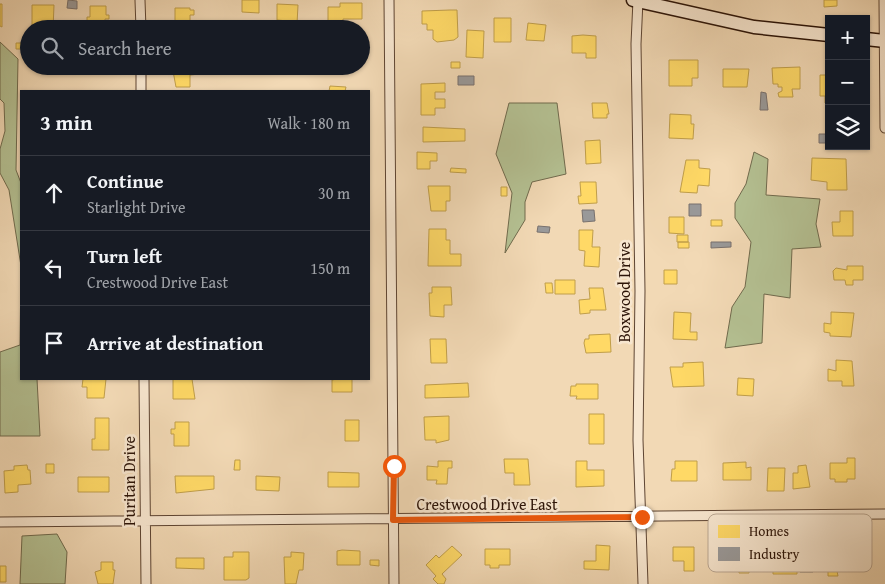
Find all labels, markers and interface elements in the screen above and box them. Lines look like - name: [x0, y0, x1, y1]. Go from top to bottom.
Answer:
- map controls: [825, 15, 870, 150]
- button: +: [825, 15, 870, 60]
- search box: [20, 20, 370, 75]
- icon: search: [38, 34, 66, 62]
- text: Search here: [78, 34, 172, 62]
- button: −: [825, 60, 870, 105]
- button: layers: [825, 105, 870, 150]
- text: 3 min: [40, 107, 92, 138]
- text: Walk · 180 m: [267, 111, 350, 135]
- text: Continue: [87, 167, 164, 195]
- icon: ahead: [40, 179, 68, 207]
- text: 30 m: [318, 181, 350, 205]
- text: Starlight Drive: [87, 195, 186, 219]
- text: Turn left: [87, 242, 162, 270]
- street label: Boxwood Drive: [612, 242, 636, 342]
- icon: left: [40, 254, 68, 282]
- text: 150 m: [310, 256, 350, 280]
- text: Crestwood Drive East: [87, 270, 228, 294]
- icon: arrive: [40, 329, 68, 357]
- text: Arrive at destination: [87, 329, 263, 357]
- street label: Puritan Drive: [117, 436, 141, 526]
- route start: [383, 455, 406, 478]
- street label: Crestwood Drive East: [416, 492, 558, 516]
- route end: [631, 506, 654, 529]
- legend: [708, 514, 872, 572]
- text: Homes: [749, 521, 789, 541]
- text: Industry: [749, 544, 799, 564]

